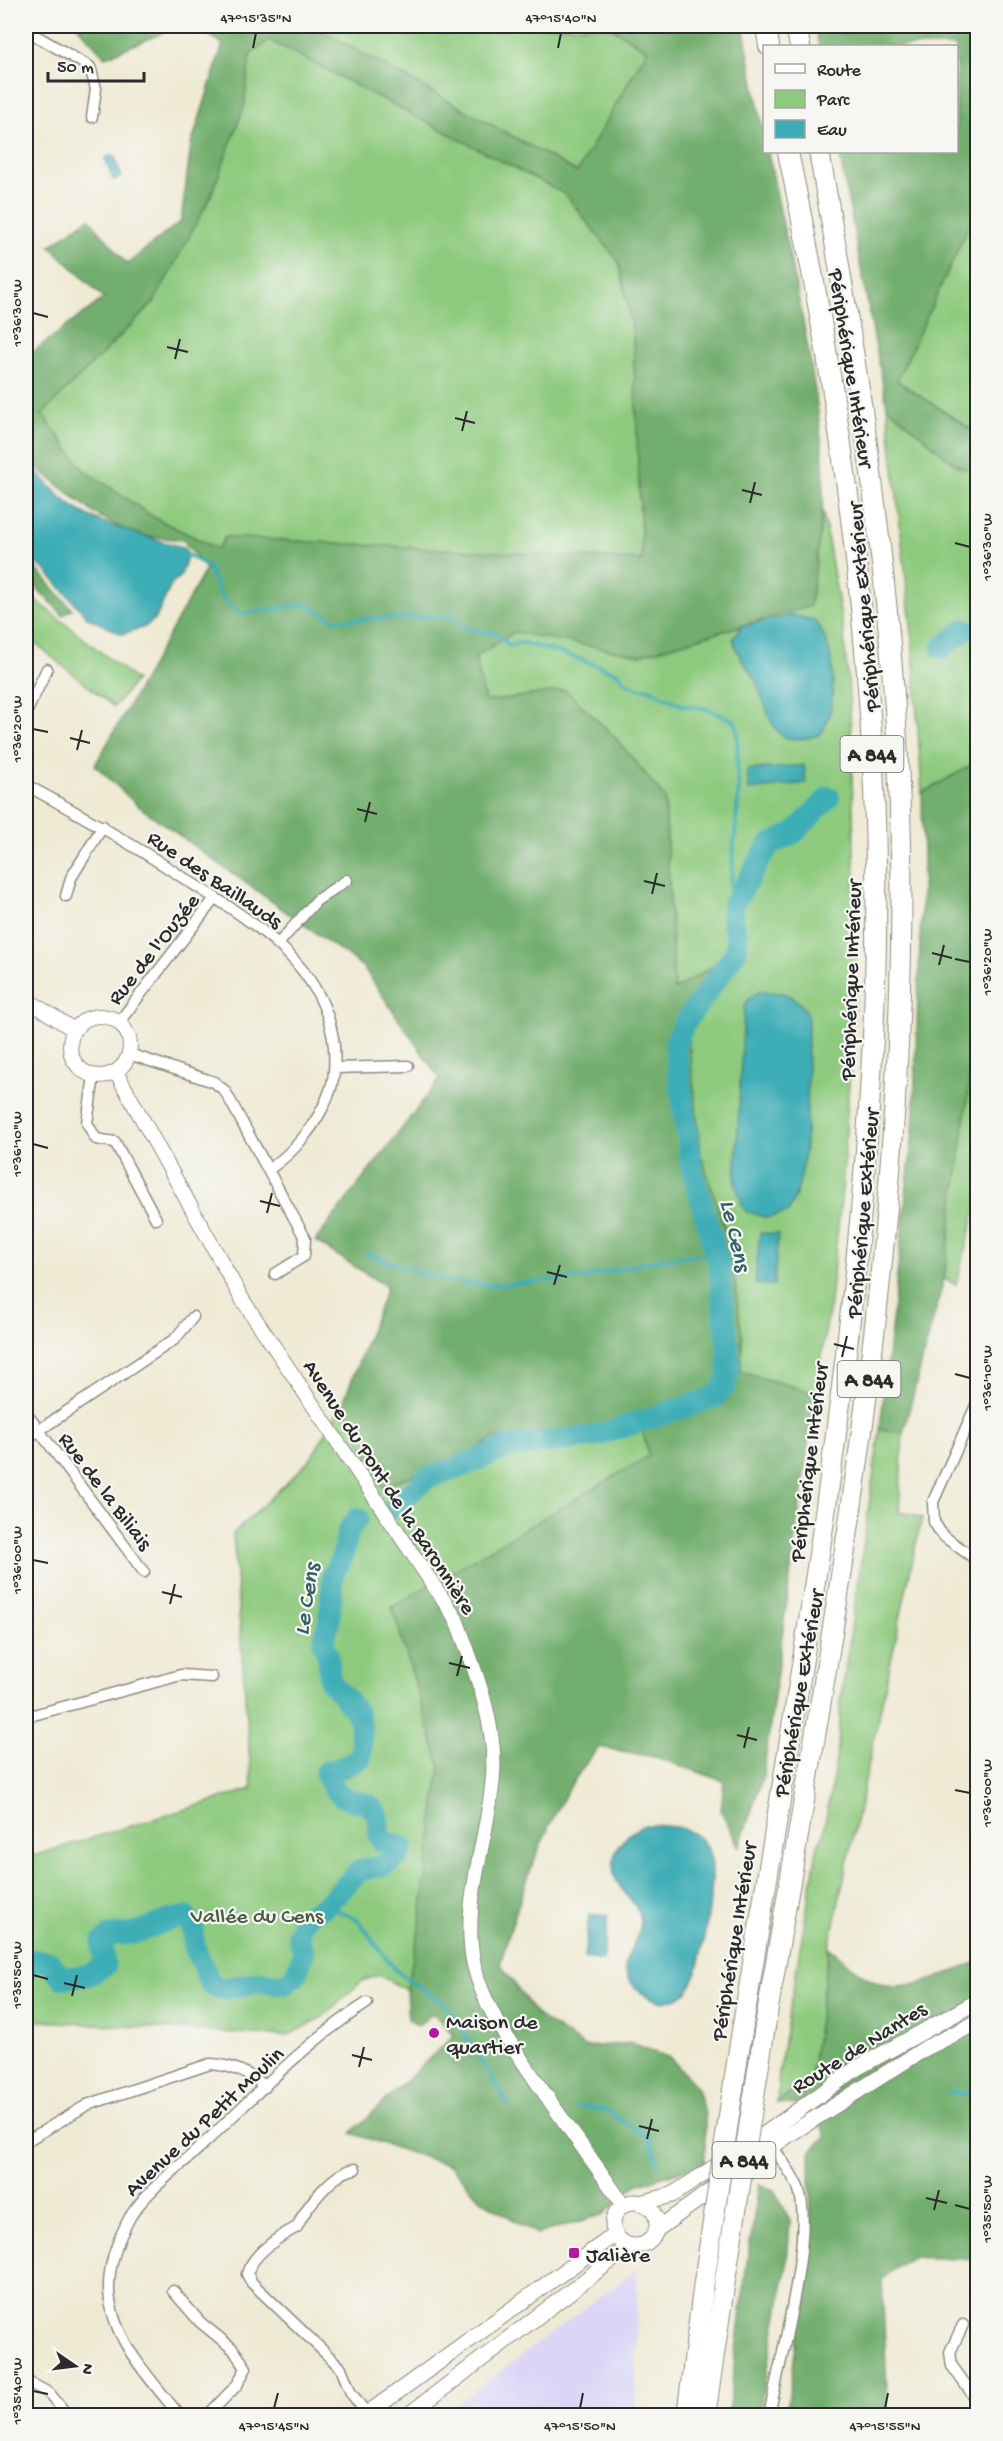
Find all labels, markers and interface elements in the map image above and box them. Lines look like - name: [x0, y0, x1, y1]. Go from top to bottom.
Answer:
- text: 47°15'35"N: [220, 10, 292, 28]
- text: 47°15'40"N: [525, 10, 597, 28]
- scale bar: [48, 45, 144, 83]
- legend: [763, 45, 958, 153]
- text: 50 m: [57, 58, 94, 79]
- text: Route: [817, 61, 862, 82]
- text: Parc: [816, 91, 850, 112]
- text: Eau: [817, 121, 847, 142]
- street label: Périphérique Intérieur: [820, 266, 878, 472]
- text: 1°36'30"W: [9, 279, 27, 348]
- street label: Périphérique Extérieur: [844, 499, 888, 714]
- text: 1°36'30"W: [979, 513, 997, 582]
- text: 1°36'20"W: [9, 695, 27, 763]
- road number: A 844: [840, 736, 904, 772]
- street label: Rue des Baillauds: [141, 827, 287, 937]
- street label: Périphérique Intérieur: [836, 877, 870, 1082]
- street label: Rue de l'Ouzée: [104, 889, 207, 1011]
- text: 1°36'20"W: [979, 928, 997, 996]
- street label: Périphérique Extérieur: [843, 1105, 887, 1320]
- text: 1°36'10"W: [9, 1111, 27, 1178]
- water label: Le Cens: [711, 1197, 756, 1276]
- text: 1°36'10"W: [979, 1345, 997, 1412]
- street label: Avenue du Pont de la Baronnière: [295, 1356, 480, 1621]
- street label: Périphérique Intérieur: [786, 1359, 836, 1565]
- road number: A 844: [838, 1361, 900, 1397]
- street label: Rue de la Biliais: [51, 1428, 157, 1557]
- text: 1°36'00"W: [9, 1526, 27, 1595]
- water label: Le Cens: [288, 1559, 329, 1638]
- street label: Périphérique Extérieur: [770, 1586, 832, 1800]
- text: 1°36'00"W: [979, 1759, 997, 1828]
- street label: Périphérique Intérieur: [707, 1838, 765, 2044]
- park label: Vallée du Cens: [190, 1905, 324, 1931]
- text: 1°35'50"W: [9, 1941, 27, 2010]
- street label: Route de Nantes: [788, 1997, 933, 2101]
- place label: Maison de quartier: [446, 2011, 538, 2062]
- marker: Maison de quartier: [427, 2026, 441, 2040]
- street label: Avenue du Petit Moulin: [121, 2042, 291, 2203]
- road number: A 844: [712, 2142, 776, 2178]
- text: 1°35'50"W: [979, 2175, 997, 2244]
- place label: Jalière: [586, 2244, 651, 2270]
- marker: Jalière: [567, 2246, 581, 2260]
- north arrow: [45, 2336, 105, 2396]
- text: 1°35'40"W: [9, 2357, 27, 2425]
- text: N: [76, 2361, 97, 2377]
- text: 47°15'45"N: [239, 2418, 309, 2436]
- text: 47°15'50"N: [544, 2418, 616, 2436]
- text: 47°15'55"N: [849, 2418, 921, 2436]

